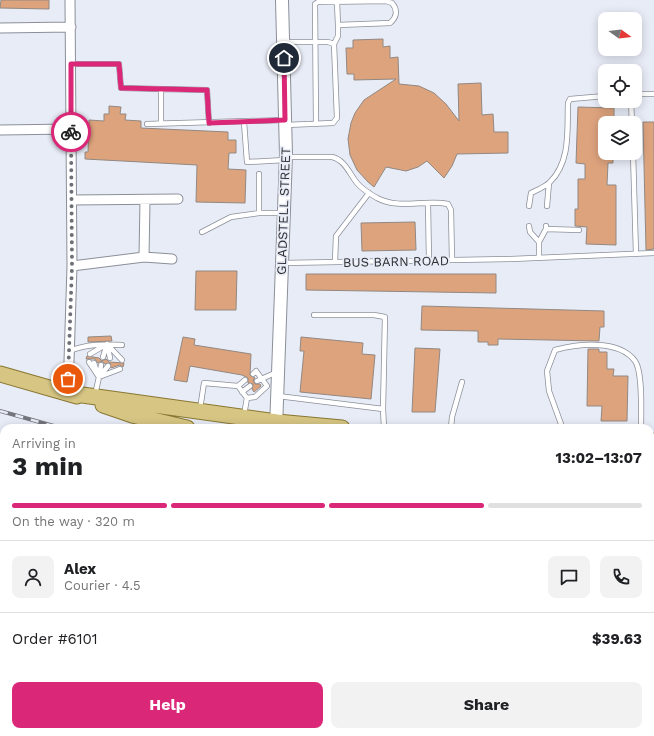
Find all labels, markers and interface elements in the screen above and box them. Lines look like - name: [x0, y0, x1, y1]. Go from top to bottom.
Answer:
- north arrow: [598, 12, 642, 56]
- map controls: [598, 12, 642, 160]
- pin: [267, 41, 301, 75]
- icon: home: [273, 47, 295, 69]
- button: locate: [598, 64, 642, 108]
- courier: [51, 112, 91, 152]
- button: layers: [598, 116, 642, 160]
- icon: bike: [60, 121, 82, 143]
- street label: GLADSTELL STREET: [274, 147, 293, 275]
- street label: BUS BARN ROAD: [343, 253, 449, 270]
- pin: [51, 362, 85, 396]
- icon: bag: [57, 368, 79, 390]
- text: Arriving in: [12, 436, 76, 451]
- text: 13:02–13:07: [556, 449, 642, 467]
- text: 3 min: [12, 451, 83, 481]
- text: On the way · 320 m: [12, 514, 135, 529]
- button: person: [12, 556, 54, 598]
- button: chat: [548, 556, 590, 598]
- button: phone: [600, 556, 642, 598]
- text: Alex: [64, 560, 96, 578]
- text: Courier · 4.5: [64, 578, 141, 593]
- text: Order #6101: [12, 630, 98, 648]
- text: $39.63: [592, 630, 642, 648]
- button: Help: [12, 682, 323, 728]
- button: Share: [331, 682, 642, 728]

